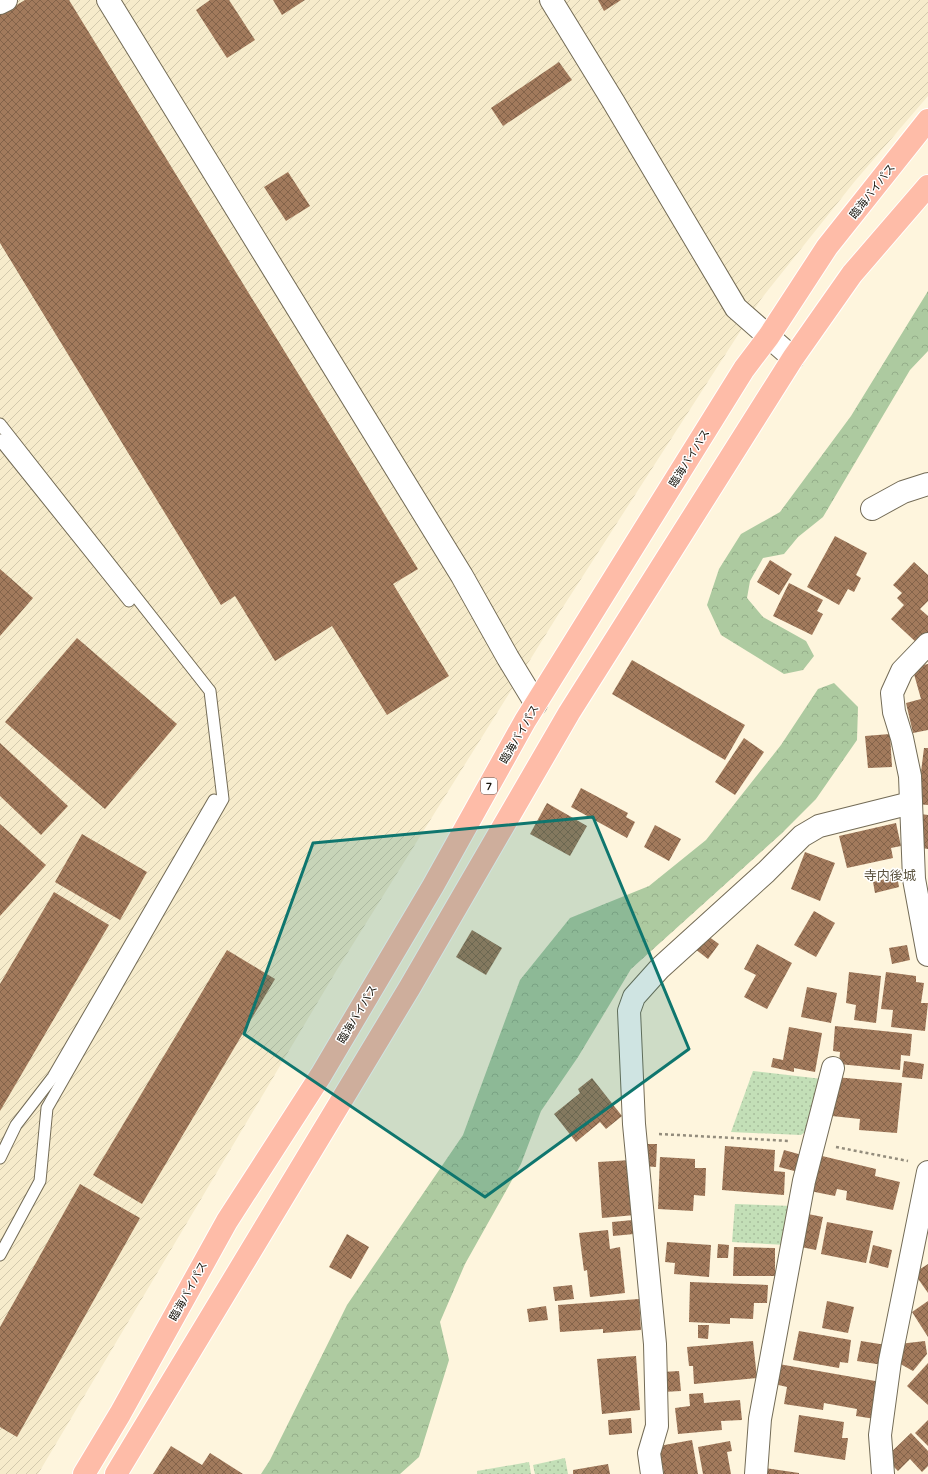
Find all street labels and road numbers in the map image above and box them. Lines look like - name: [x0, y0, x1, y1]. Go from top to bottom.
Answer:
- street label: 臨海バイパス: [847, 161, 898, 221]
- street label: 臨海バイパス: [666, 427, 712, 490]
- street label: 臨海バイパス: [497, 703, 542, 766]
- road number: 7: [481, 778, 497, 794]
- street label: 臨海バイパス: [335, 983, 380, 1046]
- street label: 臨海バイパス: [167, 1259, 210, 1323]

